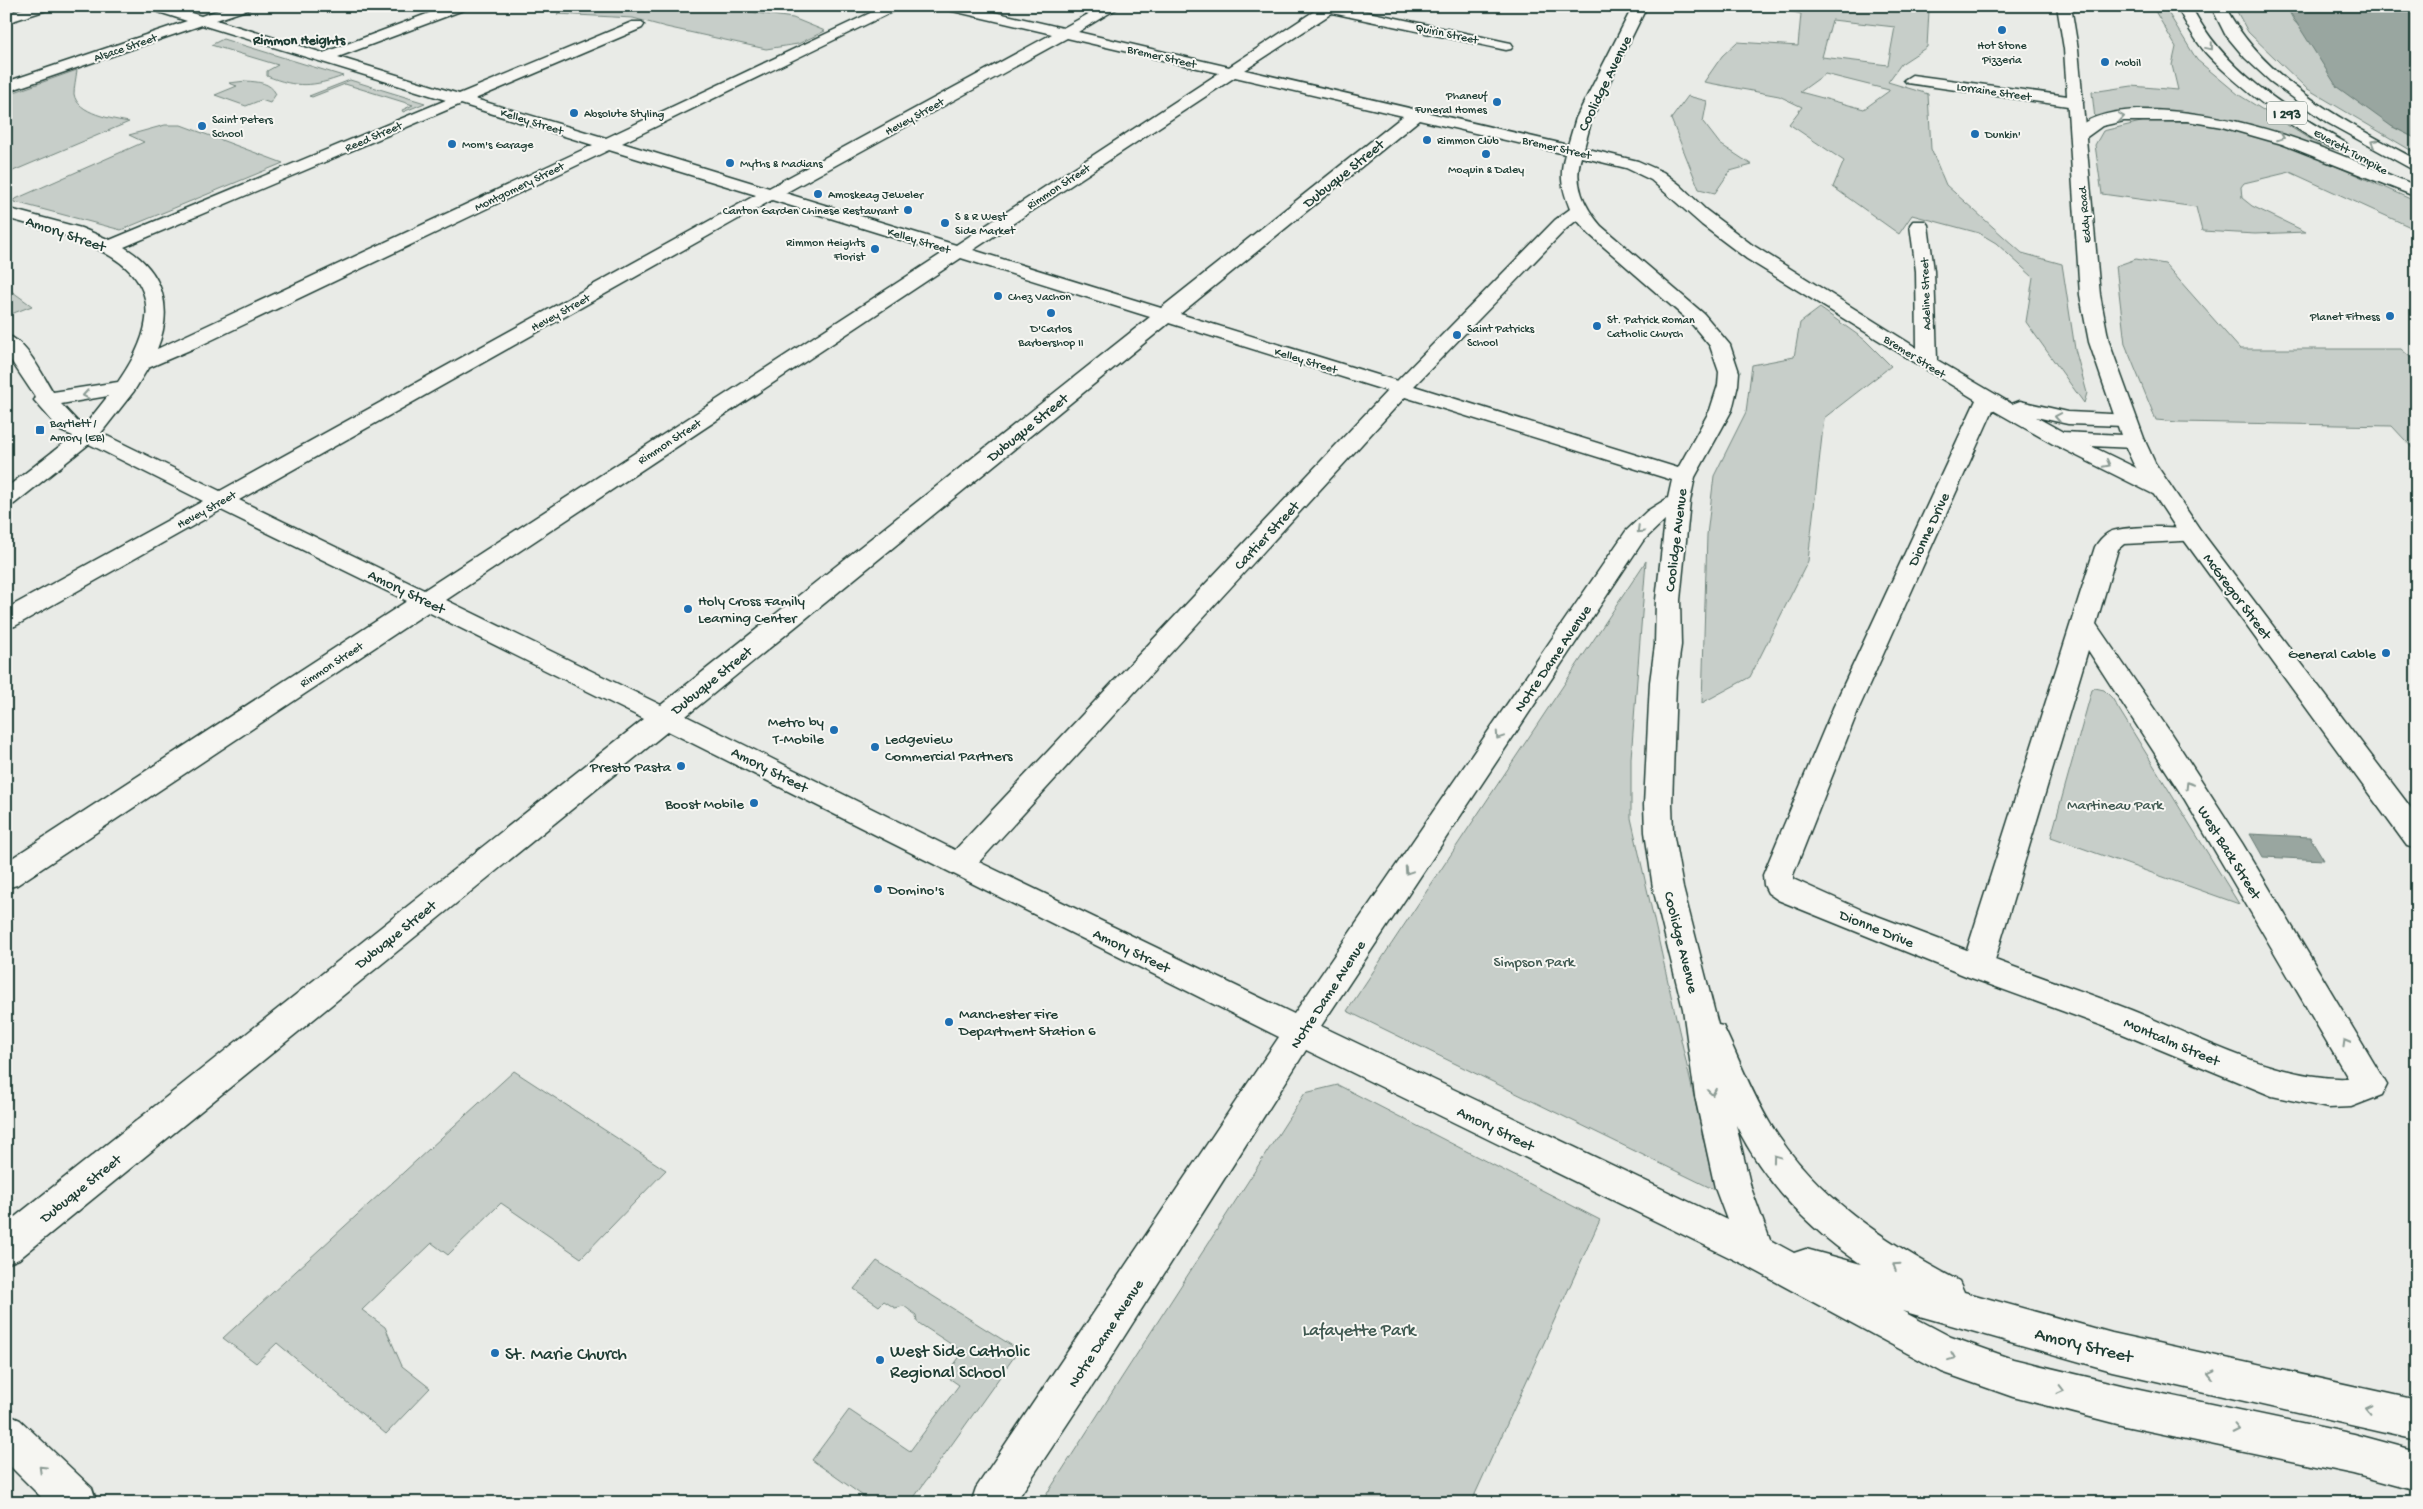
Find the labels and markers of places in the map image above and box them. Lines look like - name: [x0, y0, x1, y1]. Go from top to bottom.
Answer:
- marker: Hot Stone Pizzeria: [1996, 24, 2008, 36]
- place label: Hot Stone Pizzeria: [1977, 40, 2028, 68]
- marker: Mobil: [2099, 56, 2111, 68]
- place label: Mobil: [2115, 57, 2141, 71]
- place label: Phaneuf Funeral Homes: [1414, 90, 1488, 118]
- marker: Phaneuf Funeral Homes: [1491, 96, 1503, 108]
- marker: Absolute Styling: [568, 107, 580, 119]
- place label: Absolute Styling: [584, 108, 665, 122]
- place label: Saint Peters School: [212, 114, 273, 142]
- marker: Saint Peters School: [196, 120, 208, 132]
- marker: Dunkin': [1969, 128, 1981, 140]
- place label: Dunkin': [1984, 129, 2021, 143]
- marker: Rimmon Club: [1421, 134, 1433, 146]
- place label: Rimmon Club: [1437, 135, 1499, 149]
- marker: Mom's Garage: [446, 138, 458, 150]
- place label: Mom's Garage: [462, 139, 534, 153]
- marker: Moquin & Daley: [1480, 148, 1492, 160]
- marker: Myths & Madians: [724, 157, 736, 169]
- place label: Myths & Madians: [740, 158, 823, 172]
- place label: Moquin & Daley: [1448, 164, 1524, 178]
- marker: Amoskeag Jeweler: [812, 188, 824, 200]
- place label: Amoskeag Jeweler: [828, 189, 925, 203]
- marker: Canton Garden Chinese Restaurant: [902, 204, 914, 216]
- place label: Canton Garden Chinese Restaurant: [723, 205, 899, 219]
- place label: S & R West Side Market: [955, 211, 1016, 239]
- marker: S & R West Side Market: [939, 217, 951, 229]
- place label: Rimmon Heights Florist: [786, 237, 866, 265]
- marker: Rimmon Heights Florist: [869, 243, 881, 255]
- marker: Chez Vachon: [992, 290, 1004, 302]
- place label: Chez Vachon: [1008, 291, 1071, 305]
- marker: D'Carlos Barbershop II: [1045, 307, 1057, 319]
- marker: Planet Fitness: [2384, 310, 2396, 322]
- place label: Planet Fitness: [2309, 311, 2381, 325]
- place label: St. Patrick Roman Catholic Church: [1607, 314, 1695, 342]
- marker: St. Patrick Roman Catholic Church: [1591, 320, 1603, 332]
- place label: D'Carlos Barbershop II: [1017, 323, 1084, 351]
- place label: Saint Patricks School: [1467, 323, 1535, 351]
- marker: Saint Patricks School: [1451, 329, 1463, 341]
- place label: Bartlett / Amory (EB): [49, 418, 105, 446]
- marker: Bartlett / Amory (EB): [34, 424, 46, 436]
- place label: Holy Cross Family Learning Center: [698, 593, 806, 628]
- marker: Holy Cross Family Learning Center: [682, 603, 694, 615]
- place label: General Cable: [2288, 646, 2376, 664]
- marker: General Cable: [2380, 647, 2392, 659]
- place label: Metro by T-Mobile: [768, 714, 825, 749]
- marker: Metro by T-Mobile: [828, 724, 840, 736]
- place label: Ledgeview Commercial Partners: [885, 731, 1013, 766]
- marker: Ledgeview Commercial Partners: [869, 741, 881, 753]
- place label: Presto Pasta: [589, 759, 672, 777]
- marker: Presto Pasta: [675, 760, 687, 772]
- place label: Boost Mobile: [664, 796, 744, 814]
- marker: Boost Mobile: [748, 797, 760, 809]
- place label: Domino's: [887, 882, 944, 900]
- marker: Domino's: [872, 883, 884, 895]
- place label: Manchester Fire Department Station 6: [958, 1006, 1096, 1041]
- marker: Manchester Fire Department Station 6: [943, 1016, 955, 1028]
- place label: West Side Catholic Regional School: [890, 1342, 1030, 1384]
- place label: St. Marie Church: [505, 1345, 627, 1366]
- marker: St. Marie Church: [489, 1347, 501, 1359]
- marker: West Side Catholic Regional School: [874, 1354, 886, 1366]

